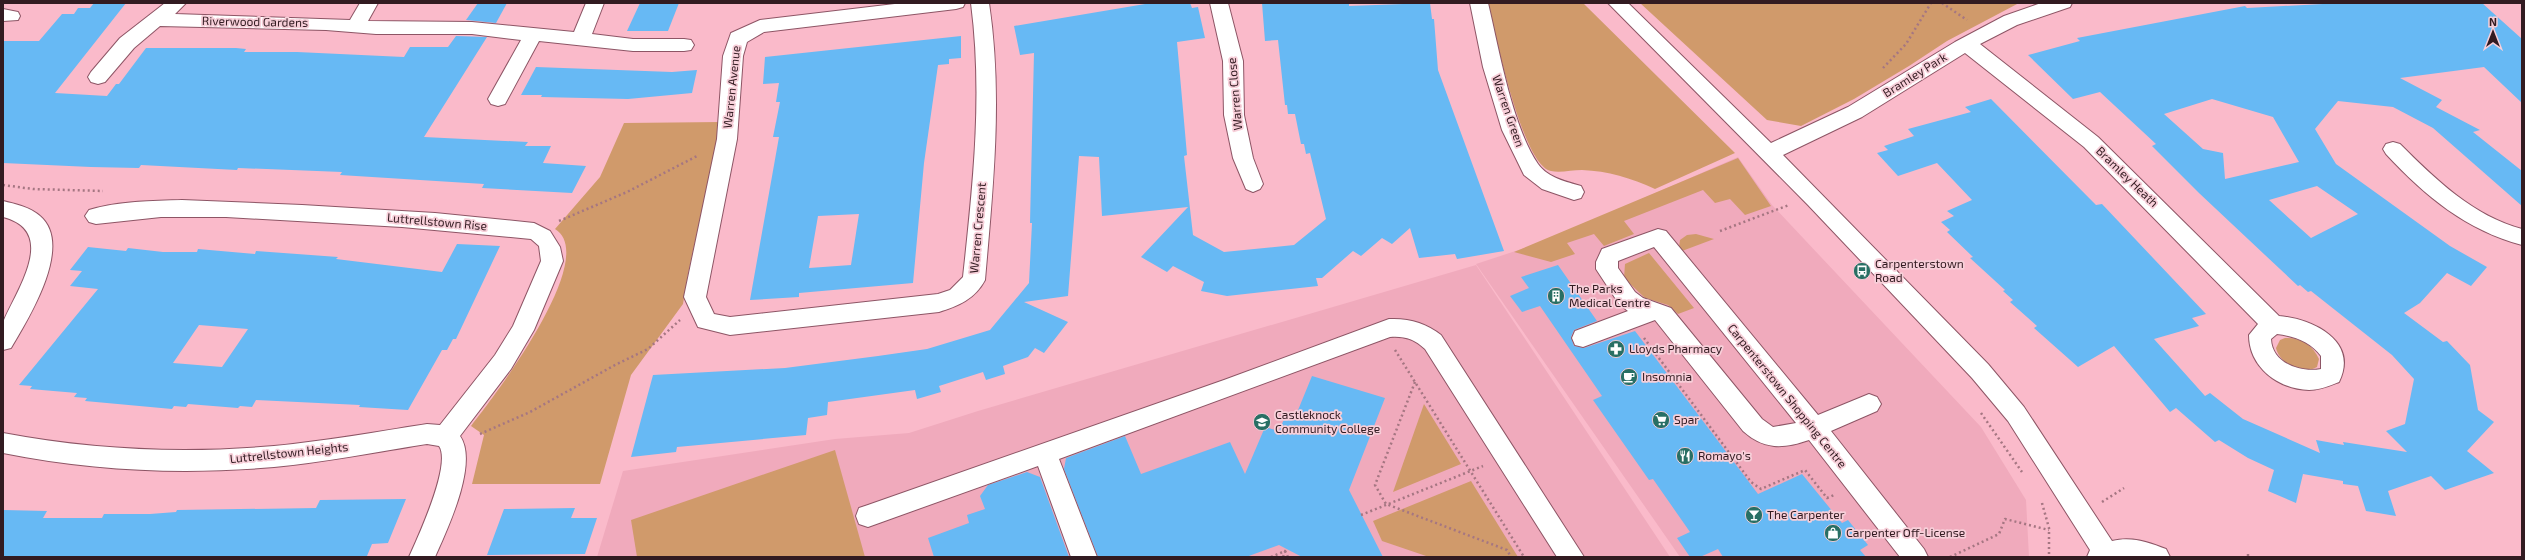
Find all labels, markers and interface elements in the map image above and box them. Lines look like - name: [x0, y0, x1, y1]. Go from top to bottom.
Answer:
- north arrow: [2473, 12, 2513, 52]
- street label: Riverwood Gardens: [202, 13, 308, 29]
- text: N: [2489, 15, 2497, 28]
- street label: Warren Avenue: [720, 45, 742, 129]
- street label: Bramley Park: [1880, 49, 1949, 99]
- street label: Warren Close: [1224, 57, 1244, 131]
- street label: Warren Green: [1490, 73, 1528, 149]
- street label: Bramley Heath: [2094, 143, 2162, 209]
- street label: Warren Crescent: [966, 181, 988, 274]
- street label: Luttrellstown Rise: [387, 210, 488, 232]
- place label: Carpenterstown Road: [1875, 256, 1964, 284]
- bus stop icon: Carpenterstown Road: [1852, 261, 1872, 281]
- place label: The Parks Medical Centre: [1569, 281, 1650, 309]
- building icon: The Parks Medical Centre: [1546, 286, 1566, 306]
- street label: Carpenterstown Shopping Centre: [1725, 321, 1850, 470]
- pharmacy icon: Lloyds Pharmacy: [1606, 339, 1626, 359]
- place label: Lloyds Pharmacy: [1629, 341, 1723, 355]
- cafe icon: Insomnia: [1619, 367, 1639, 387]
- place label: Insomnia: [1642, 369, 1692, 383]
- place label: Castleknock Community College: [1275, 407, 1380, 435]
- supermarket icon: Spar: [1651, 410, 1671, 430]
- school or university icon: Castleknock Community College: [1252, 412, 1272, 432]
- place label: Spar: [1674, 412, 1699, 426]
- street label: Luttrellstown Heights: [229, 439, 349, 465]
- restaurant icon: Romayo's: [1675, 446, 1695, 466]
- place label: Romayo's: [1698, 448, 1751, 462]
- bar icon: The Carpenter: [1744, 505, 1764, 525]
- place label: The Carpenter: [1767, 507, 1845, 521]
- shop icon: Carpenter Off-License: [1823, 523, 1843, 543]
- place label: Carpenter Off-License: [1846, 525, 1965, 539]

